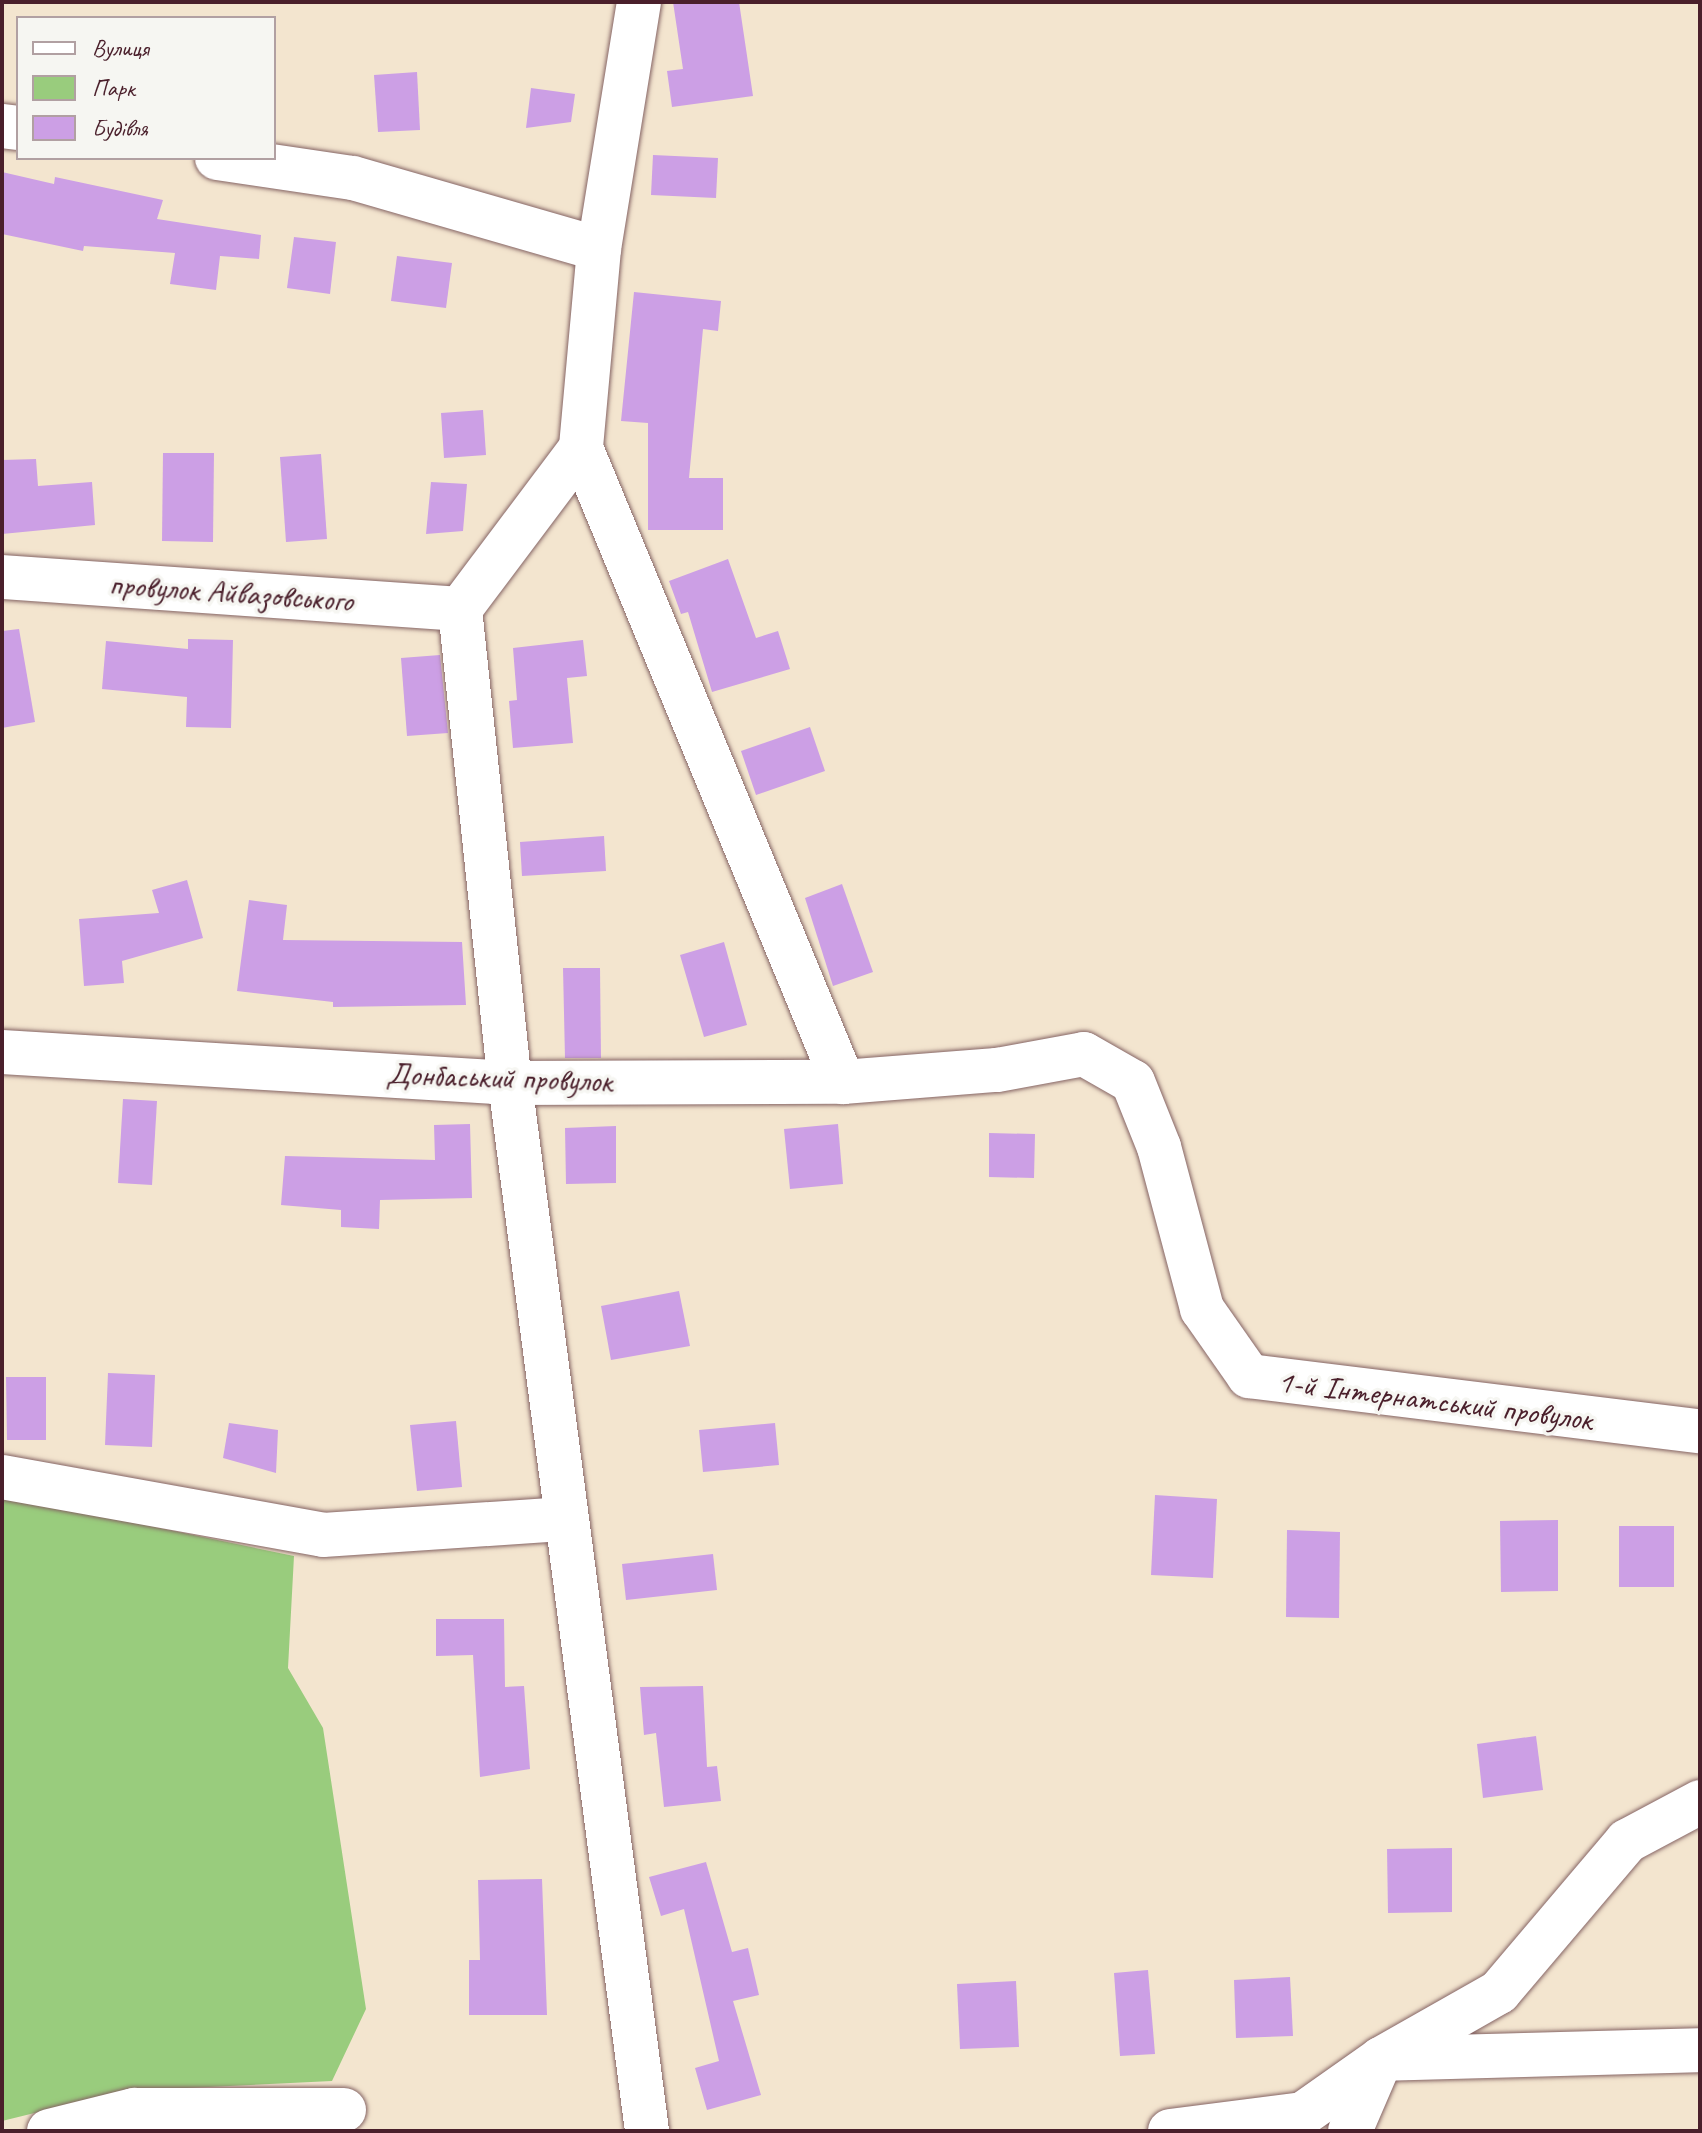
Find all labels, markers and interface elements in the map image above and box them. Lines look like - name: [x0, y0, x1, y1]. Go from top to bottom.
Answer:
- legend: [16, 16, 276, 160]
- text: Вулиця: [92, 33, 149, 63]
- text: Парк: [92, 73, 135, 103]
- text: Будівля: [92, 113, 148, 143]
- street label: провулок Айвазовського: [108, 565, 354, 621]
- street label: Донбаський провулок: [385, 1055, 613, 1101]
- street label: 1-й Інтернатський провулок: [1276, 1363, 1594, 1439]

